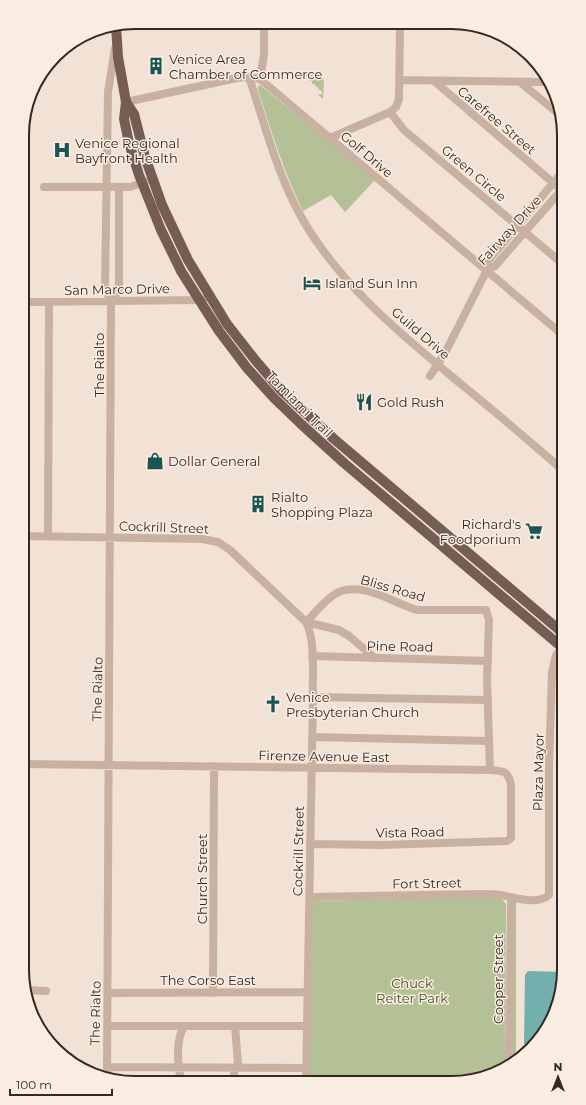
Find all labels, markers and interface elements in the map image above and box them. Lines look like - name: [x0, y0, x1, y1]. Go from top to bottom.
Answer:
- place label: Venice Area Chamber of Commerce: [169, 51, 322, 82]
- building icon: Venice Area Chamber of Commerce: [146, 56, 166, 76]
- street label: Carefree Street: [454, 83, 540, 157]
- street label: Golf Drive: [338, 127, 397, 181]
- place label: Venice Regional Bayfront Health: [75, 135, 180, 166]
- hospital icon: Venice Regional Bayfront Health: [52, 140, 72, 160]
- street label: Green Circle: [438, 141, 510, 205]
- street label: Fairway Drive: [474, 192, 544, 268]
- hotel icon: Island Sun Inn: [302, 273, 322, 293]
- place label: Island Sun Inn: [325, 275, 418, 291]
- street label: San Marco Drive: [64, 280, 170, 298]
- street label: Guild Drive: [389, 303, 454, 363]
- street label: The Rialto: [91, 333, 107, 397]
- street label: Tamiami Trail: [264, 368, 336, 440]
- restaurant icon: Gold Rush: [354, 392, 374, 412]
- place label: Gold Rush: [377, 394, 444, 410]
- shop icon: Dollar General: [145, 451, 165, 471]
- place label: Dollar General: [168, 453, 261, 469]
- place label: Rialto Shopping Plaza: [271, 489, 373, 520]
- building icon: Rialto Shopping Plaza: [248, 494, 268, 514]
- place label: Richard's Foodporium: [440, 516, 521, 547]
- street label: Cockrill Street: [119, 517, 209, 537]
- supermarket icon: Richard's Foodporium: [524, 521, 544, 541]
- street label: Bliss Road: [359, 571, 427, 605]
- street label: Pine Road: [366, 637, 434, 655]
- street label: The Rialto: [88, 657, 106, 721]
- place label: Venice Presbyterian Church: [286, 689, 419, 720]
- church icon: Venice Presbyterian Church: [263, 694, 283, 714]
- street label: Plaza Mayor: [529, 733, 547, 811]
- street label: Firenze Avenue East: [258, 747, 390, 765]
- street label: Cockrill Street: [289, 806, 307, 896]
- street label: Vista Road: [375, 823, 445, 841]
- street label: Church Street: [194, 834, 210, 924]
- street label: Fort Street: [392, 874, 462, 892]
- street label: Cooper Street: [490, 934, 506, 1024]
- street label: The Corso East: [160, 972, 256, 988]
- park label: Chuck Reiter Park: [376, 975, 448, 1006]
- street label: The Rialto: [86, 981, 104, 1045]
- north arrow: [538, 1057, 578, 1097]
- text: N: [554, 1060, 562, 1074]
- scale bar: [10, 1071, 112, 1097]
- text: 100 m: [16, 1077, 52, 1092]

